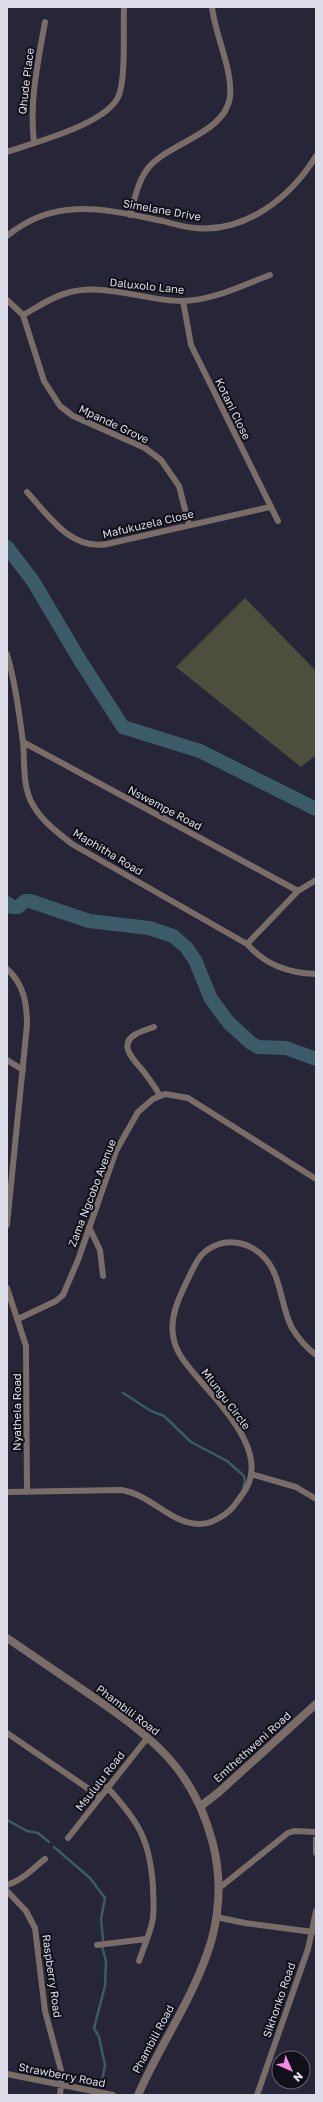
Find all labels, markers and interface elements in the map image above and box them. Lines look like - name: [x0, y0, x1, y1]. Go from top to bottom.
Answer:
- street label: Qhude Place: [15, 47, 36, 115]
- street label: Simelane Drive: [122, 196, 202, 223]
- street label: Daluxolo Lane: [109, 275, 185, 296]
- street label: Kotani Close: [213, 376, 254, 442]
- street label: Mpande Grove: [77, 402, 151, 445]
- street label: Mafukuzela Close: [101, 507, 195, 540]
- street label: Nswempe Road: [126, 783, 204, 833]
- street label: Maphitha Road: [71, 826, 146, 878]
- street label: Zama Ngcobo Avenue: [65, 1137, 118, 1248]
- street label: Mlungu Circle: [199, 1366, 254, 1432]
- street label: Nyathela Road: [10, 1373, 23, 1451]
- street label: Phambili Road: [94, 1682, 162, 1738]
- street label: Emthethweni Road: [210, 1708, 293, 1785]
- street label: Msululu Road: [72, 1748, 127, 1813]
- street label: Raspberry Road: [40, 1933, 65, 2018]
- street label: Sikhonko Road: [260, 1961, 297, 2039]
- street label: Phambili Road: [129, 2002, 176, 2075]
- north arrow: [271, 2050, 311, 2090]
- street label: Strawberry Road: [17, 2060, 107, 2089]
- text: N: [291, 2070, 306, 2085]

